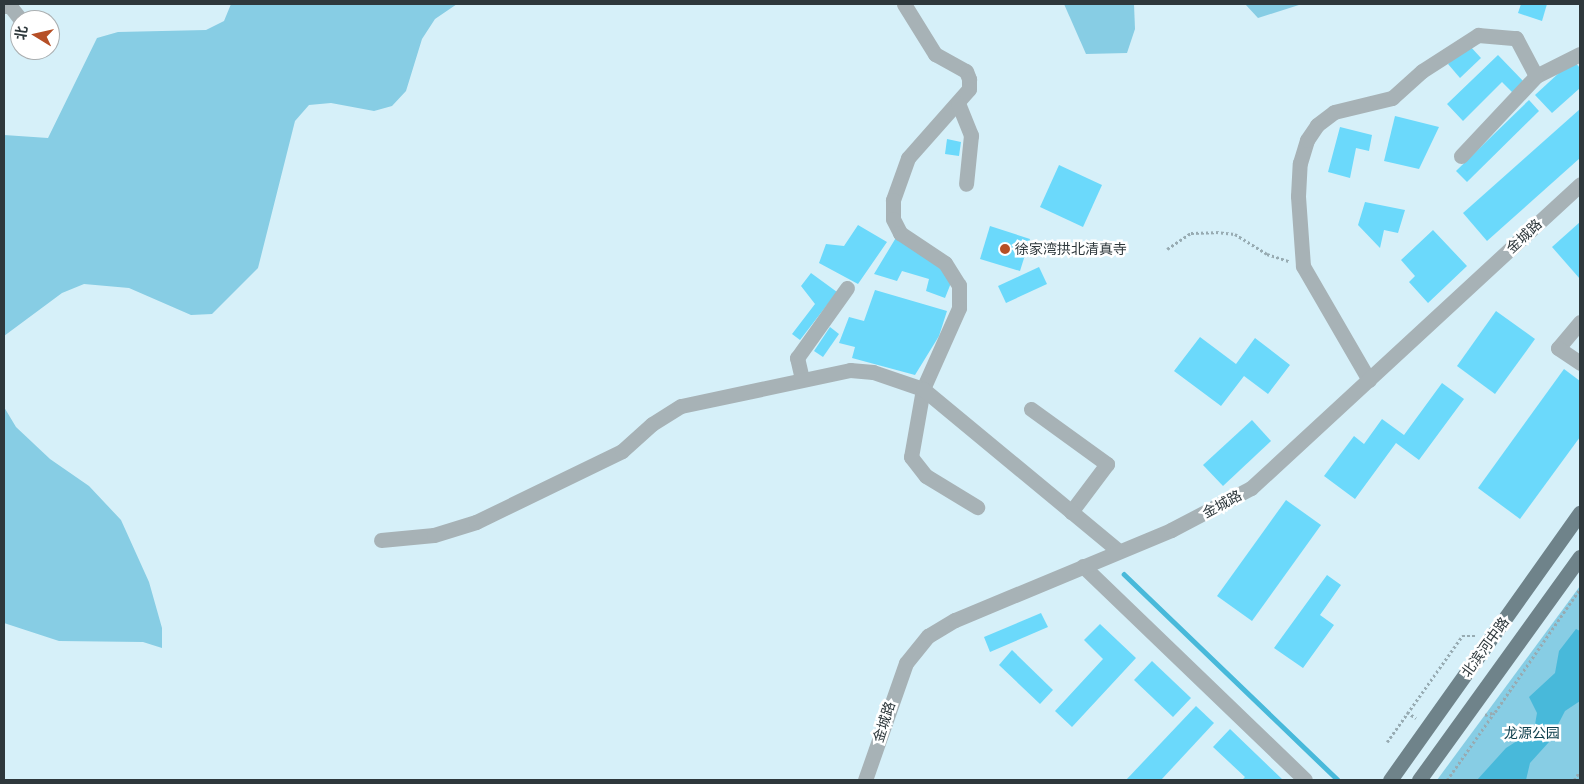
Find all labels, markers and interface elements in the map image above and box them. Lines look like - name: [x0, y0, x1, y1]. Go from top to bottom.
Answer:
- north arrow: [10, 10, 60, 60]
- text: 北: [10, 24, 32, 41]
- street label: 金城路: [1503, 216, 1545, 256]
- place label: 徐家湾拱北清真寺: [1015, 241, 1127, 257]
- marker: 徐家湾拱北清真寺: [999, 243, 1011, 255]
- street label: 金城路: [1200, 487, 1244, 521]
- street label: 北滨河中路: [1458, 614, 1512, 680]
- street label: 金城路: [870, 699, 898, 745]
- park label: 龙源公园: [1504, 725, 1560, 741]

